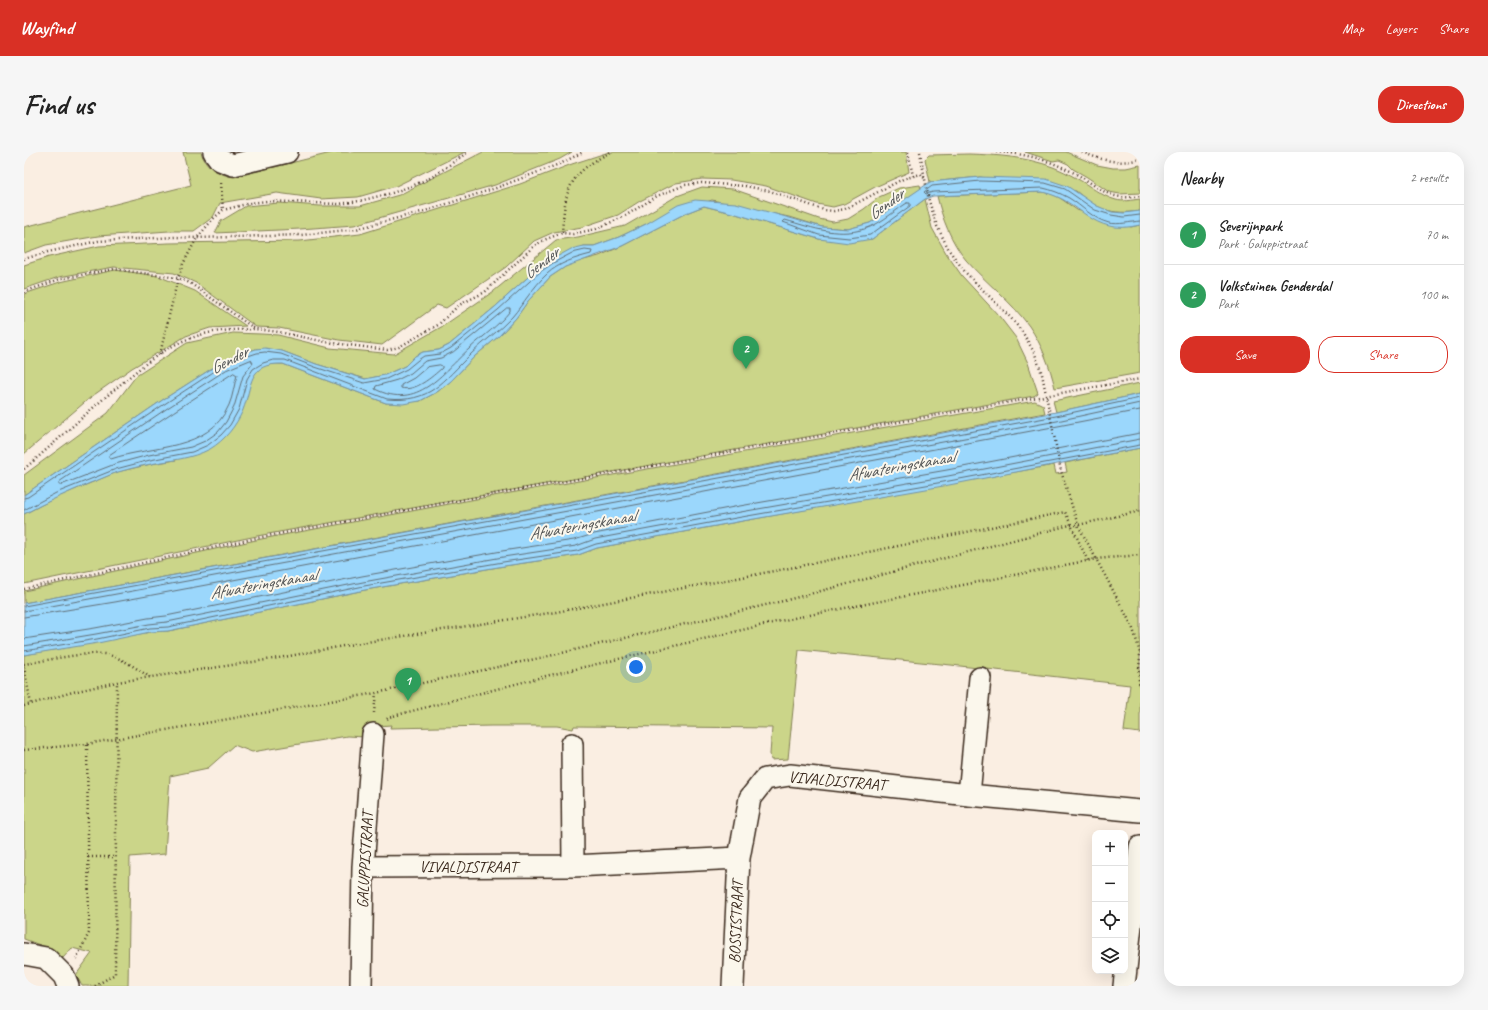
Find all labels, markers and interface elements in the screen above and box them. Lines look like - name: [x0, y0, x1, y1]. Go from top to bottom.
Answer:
- text: Wayfind: [20, 16, 73, 40]
- text: Map: [1342, 20, 1364, 37]
- text: Layers: [1386, 20, 1417, 37]
- text: Share: [1439, 20, 1468, 37]
- button: Directions: [1378, 86, 1464, 123]
- text: Find us: [24, 87, 94, 122]
- text: Nearby: [1180, 168, 1223, 189]
- text: 2 results: [1410, 170, 1448, 186]
- water label: Gender: [864, 182, 911, 224]
- text: Severijnpark: [1218, 217, 1282, 236]
- text: 1: [1190, 227, 1196, 243]
- text: 70 m: [1426, 227, 1448, 243]
- text: Park · Galuppistraat: [1218, 236, 1307, 252]
- water label: Gender: [519, 241, 565, 284]
- text: Volkstuinen Genderdal: [1218, 277, 1331, 296]
- text: 2: [1190, 287, 1196, 303]
- text: 100 m: [1420, 287, 1448, 303]
- text: Park: [1218, 296, 1239, 312]
- pin: 2: [733, 336, 759, 369]
- button: Save: [1180, 336, 1310, 373]
- button: Share: [1318, 336, 1448, 373]
- water label: Gender: [207, 340, 254, 379]
- water label: Afwateringskanaal: [846, 445, 962, 486]
- water label: Afwateringskanaal: [527, 504, 643, 545]
- water label: Afwateringskanaal: [208, 563, 324, 604]
- your location: [626, 657, 646, 677]
- pin: 1: [395, 668, 421, 701]
- street label: VIVALDISTRAAT: [788, 767, 890, 796]
- street label: GALUPPISTRAAT: [352, 808, 378, 909]
- map controls: [1092, 830, 1128, 974]
- button: +: [1092, 830, 1128, 866]
- street label: VIVALDISTRAAT: [419, 857, 520, 877]
- button: −: [1092, 866, 1128, 902]
- street label: BOSSISTRAAT: [725, 877, 748, 964]
- button: locate: [1092, 902, 1128, 938]
- button: layers: [1092, 938, 1128, 974]

